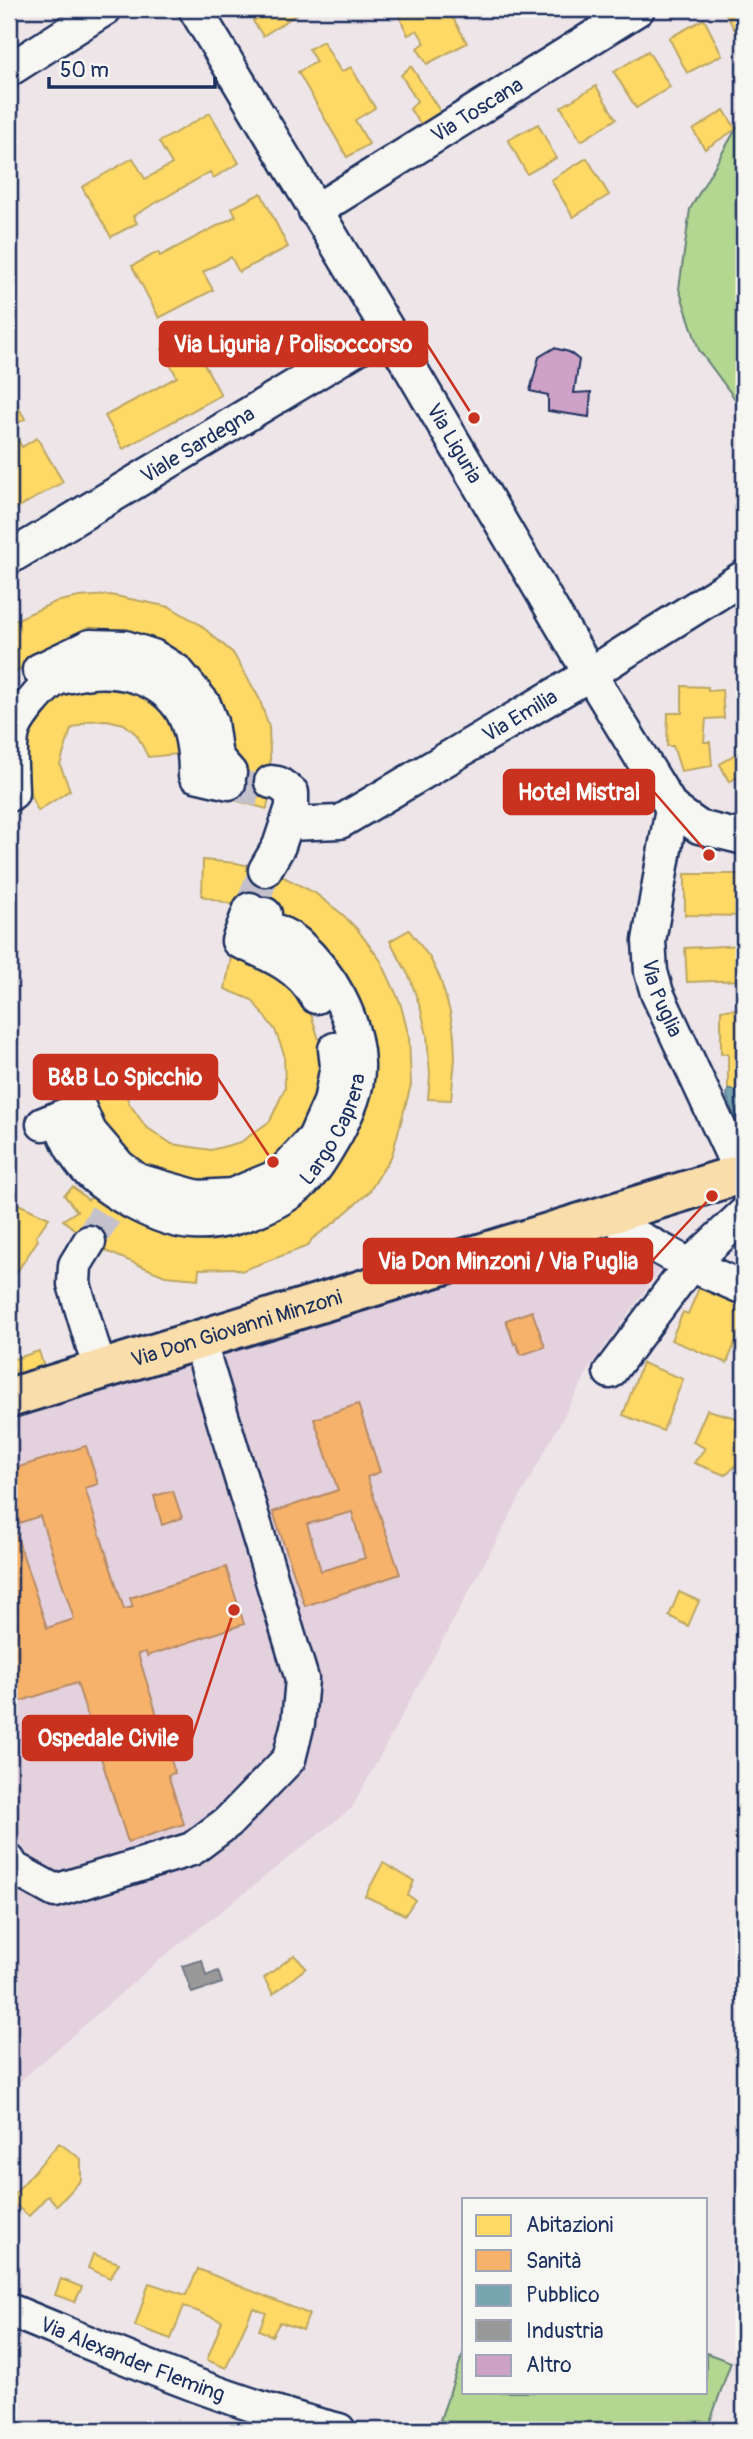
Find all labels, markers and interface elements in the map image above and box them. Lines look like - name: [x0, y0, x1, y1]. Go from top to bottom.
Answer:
- scale bar: [49, 46, 215, 90]
- text: 50 m: [60, 57, 109, 84]
- street label: Via Toscana: [426, 71, 528, 149]
- callout: Via Liguria / Polisoccorso: [160, 322, 427, 366]
- text: Via Liguria / Polisoccorso: [174, 330, 413, 359]
- street label: Via Liguria: [420, 399, 488, 489]
- street label: Viale Sardegna: [136, 400, 260, 490]
- street label: Via Emilia: [478, 683, 562, 749]
- callout: Hotel Mistral: [504, 770, 654, 814]
- text: Hotel Mistral: [518, 778, 640, 807]
- street label: Via Puglia: [636, 958, 689, 1042]
- callout: B&B Lo Spicchio: [34, 1055, 217, 1099]
- text: B&B Lo Spicchio: [48, 1063, 203, 1092]
- street label: Largo Caprera: [294, 1072, 372, 1191]
- callout: Via Don Minzoni / Via Puglia: [364, 1239, 652, 1283]
- text: Via Don Minzoni / Via Puglia: [378, 1247, 639, 1276]
- street label: Via Don Giovanni Minzoni: [128, 1284, 346, 1374]
- callout: Ospedale Civile: [23, 1716, 192, 1760]
- text: Ospedale Civile: [37, 1724, 179, 1753]
- legend: [462, 2198, 708, 2394]
- text: Abitazioni: [526, 2212, 614, 2239]
- text: Sanità: [526, 2248, 581, 2275]
- text: Pubblico: [526, 2282, 599, 2309]
- street label: Via Alexander Fleming: [36, 2311, 228, 2408]
- text: Industria: [526, 2318, 604, 2345]
- text: Altro: [526, 2352, 571, 2379]

